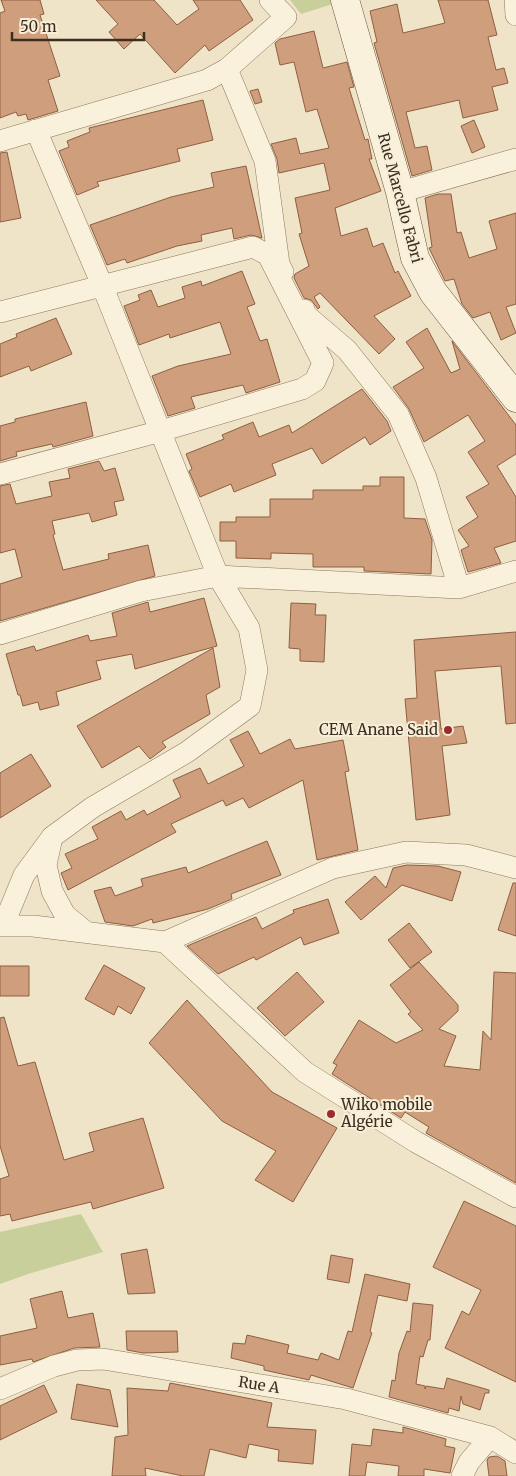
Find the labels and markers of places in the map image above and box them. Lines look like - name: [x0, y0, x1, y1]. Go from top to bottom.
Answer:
- place label: CEM Anane Said: [319, 720, 438, 739]
- marker: CEM Anane Said: [442, 724, 454, 736]
- place label: Wiko mobile Algérie: [340, 1095, 432, 1131]
- marker: Wiko mobile Algérie: [325, 1108, 337, 1120]

